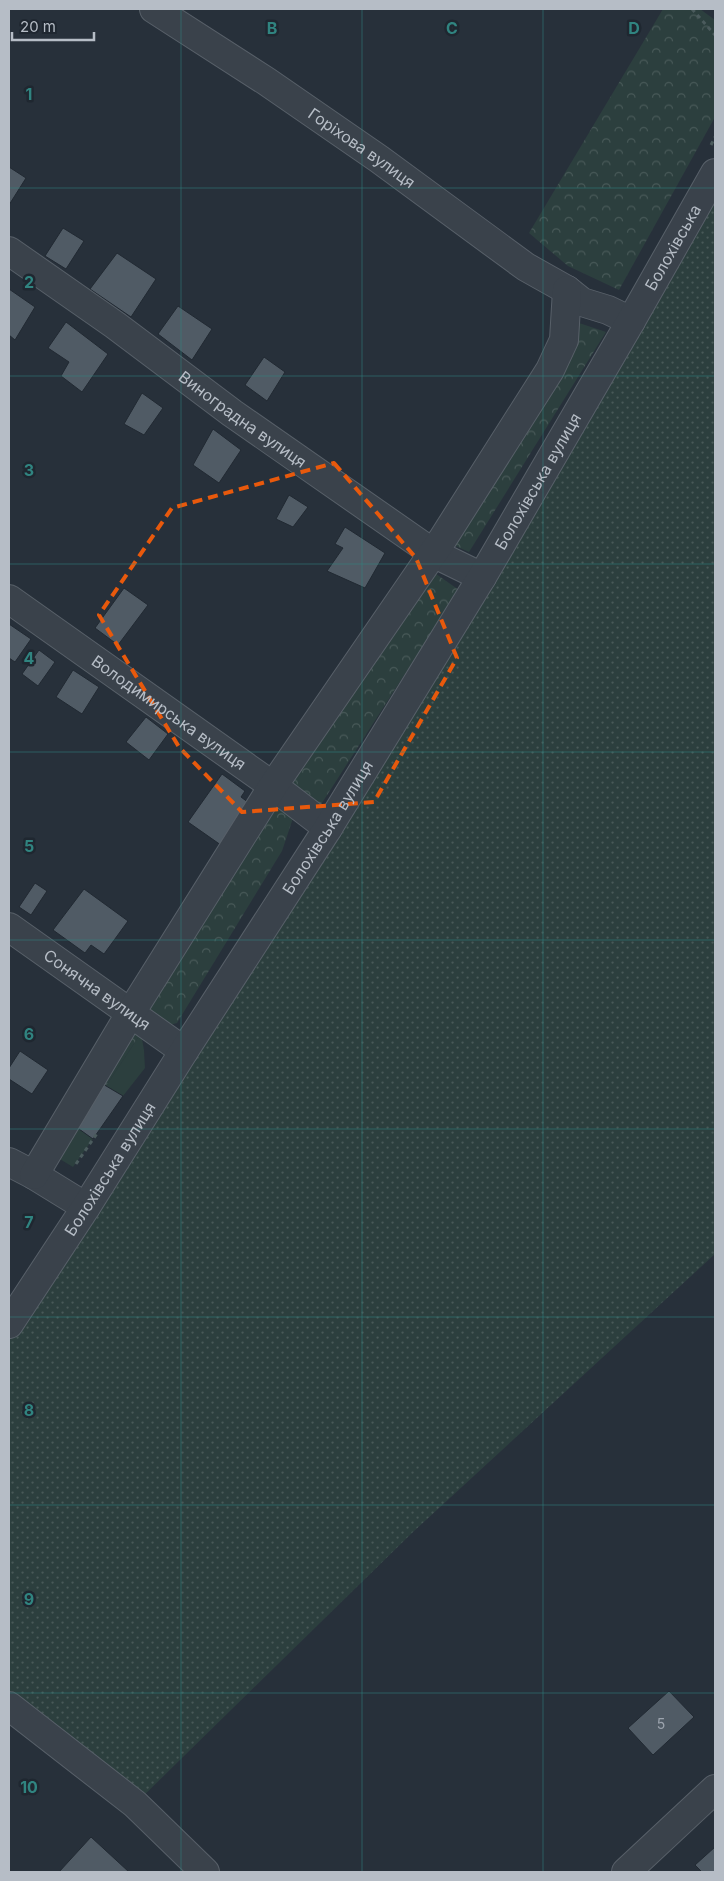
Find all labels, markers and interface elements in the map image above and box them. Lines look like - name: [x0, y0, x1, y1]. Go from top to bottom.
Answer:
- scale bar: [12, 10, 95, 42]
- text: 20 m: [20, 17, 56, 36]
- text: B: [267, 18, 277, 38]
- text: C: [446, 18, 458, 38]
- text: D: [628, 18, 640, 38]
- text: 1: [26, 84, 32, 104]
- street label: Горіхова вулиця: [305, 103, 419, 192]
- street label: Болохівська: [640, 201, 705, 294]
- text: 2: [24, 272, 34, 292]
- street label: Виноградна вулиця: [175, 367, 310, 472]
- street label: Болохівська вулиця: [490, 409, 585, 553]
- text: 3: [24, 460, 34, 480]
- text: 4: [24, 648, 35, 668]
- street label: Володимирська вулиця: [88, 651, 250, 774]
- street label: Болохівська вулиця: [278, 757, 377, 898]
- text: 5: [24, 836, 34, 856]
- street label: Сонячна вулиця: [40, 945, 154, 1034]
- text: 6: [24, 1024, 34, 1044]
- street label: Болохівська вулиця: [60, 1098, 160, 1240]
- text: 7: [24, 1212, 34, 1232]
- text: 8: [24, 1400, 34, 1420]
- text: 9: [24, 1589, 34, 1609]
- house number: 5: [657, 1715, 665, 1732]
- text: 10: [20, 1777, 38, 1797]

